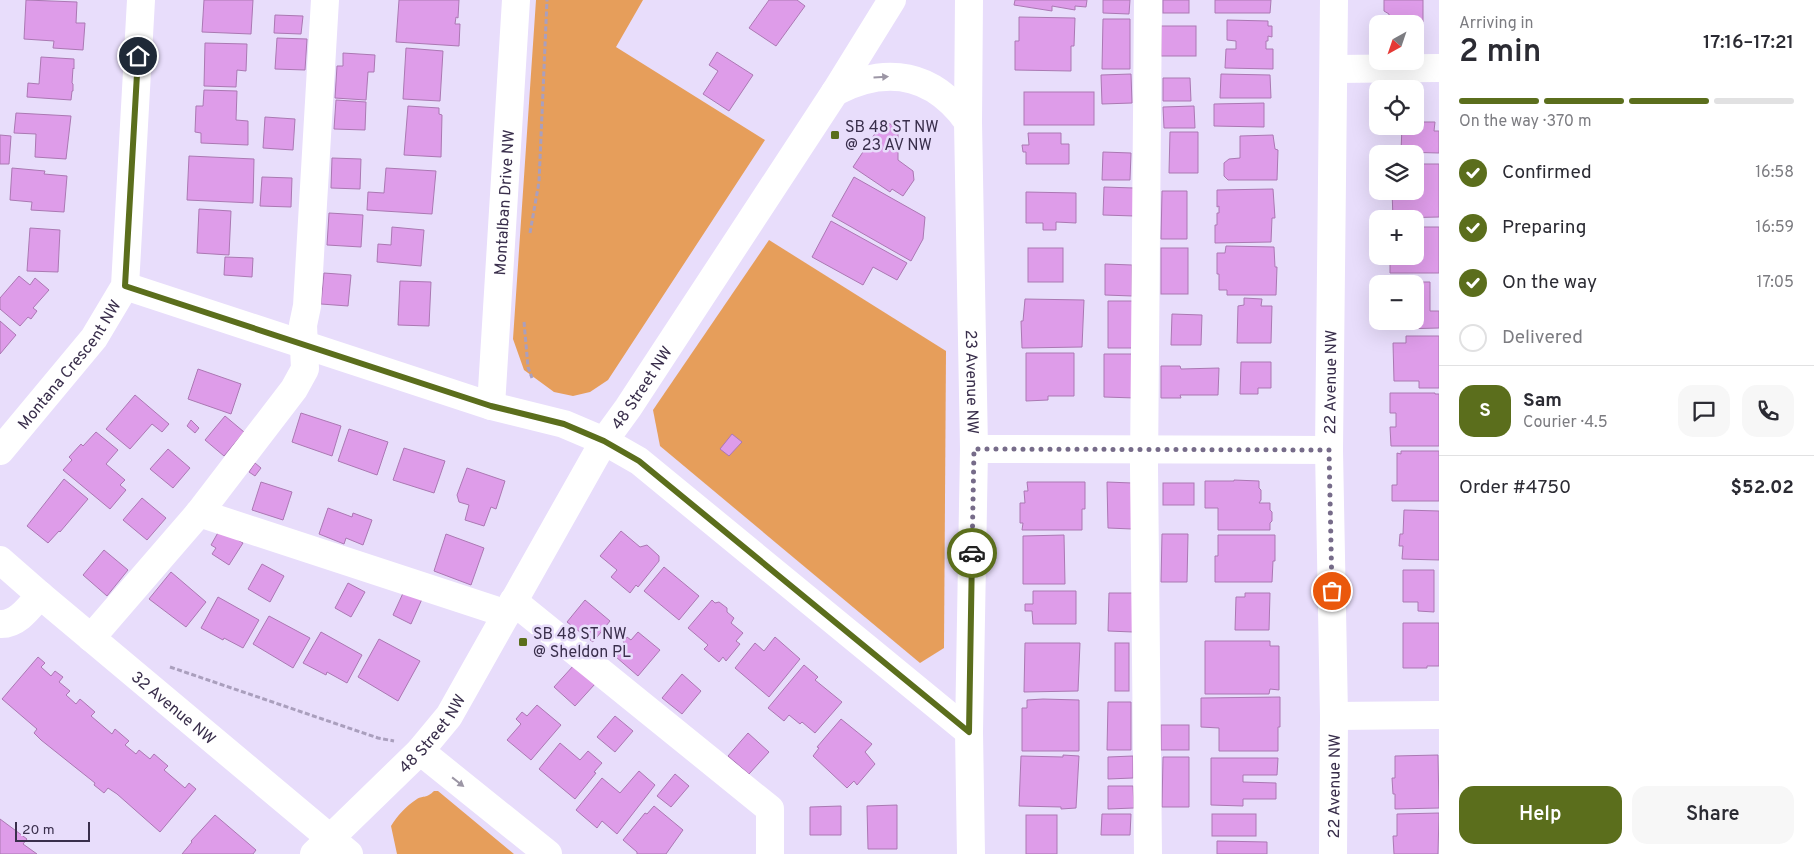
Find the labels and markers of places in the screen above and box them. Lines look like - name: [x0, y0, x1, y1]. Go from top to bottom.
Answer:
- pin: [117, 35, 159, 77]
- place label: SB 48 ST NW @ 23 AV NW: [845, 118, 939, 156]
- marker: SB 48 ST NW @ 23 AV NW: [829, 129, 841, 141]
- pin: [1311, 570, 1353, 612]
- place label: SB 48 ST NW @ Sheldon PL: [533, 625, 631, 663]
- marker: SB 48 ST NW @ Sheldon PL: [517, 636, 529, 648]

